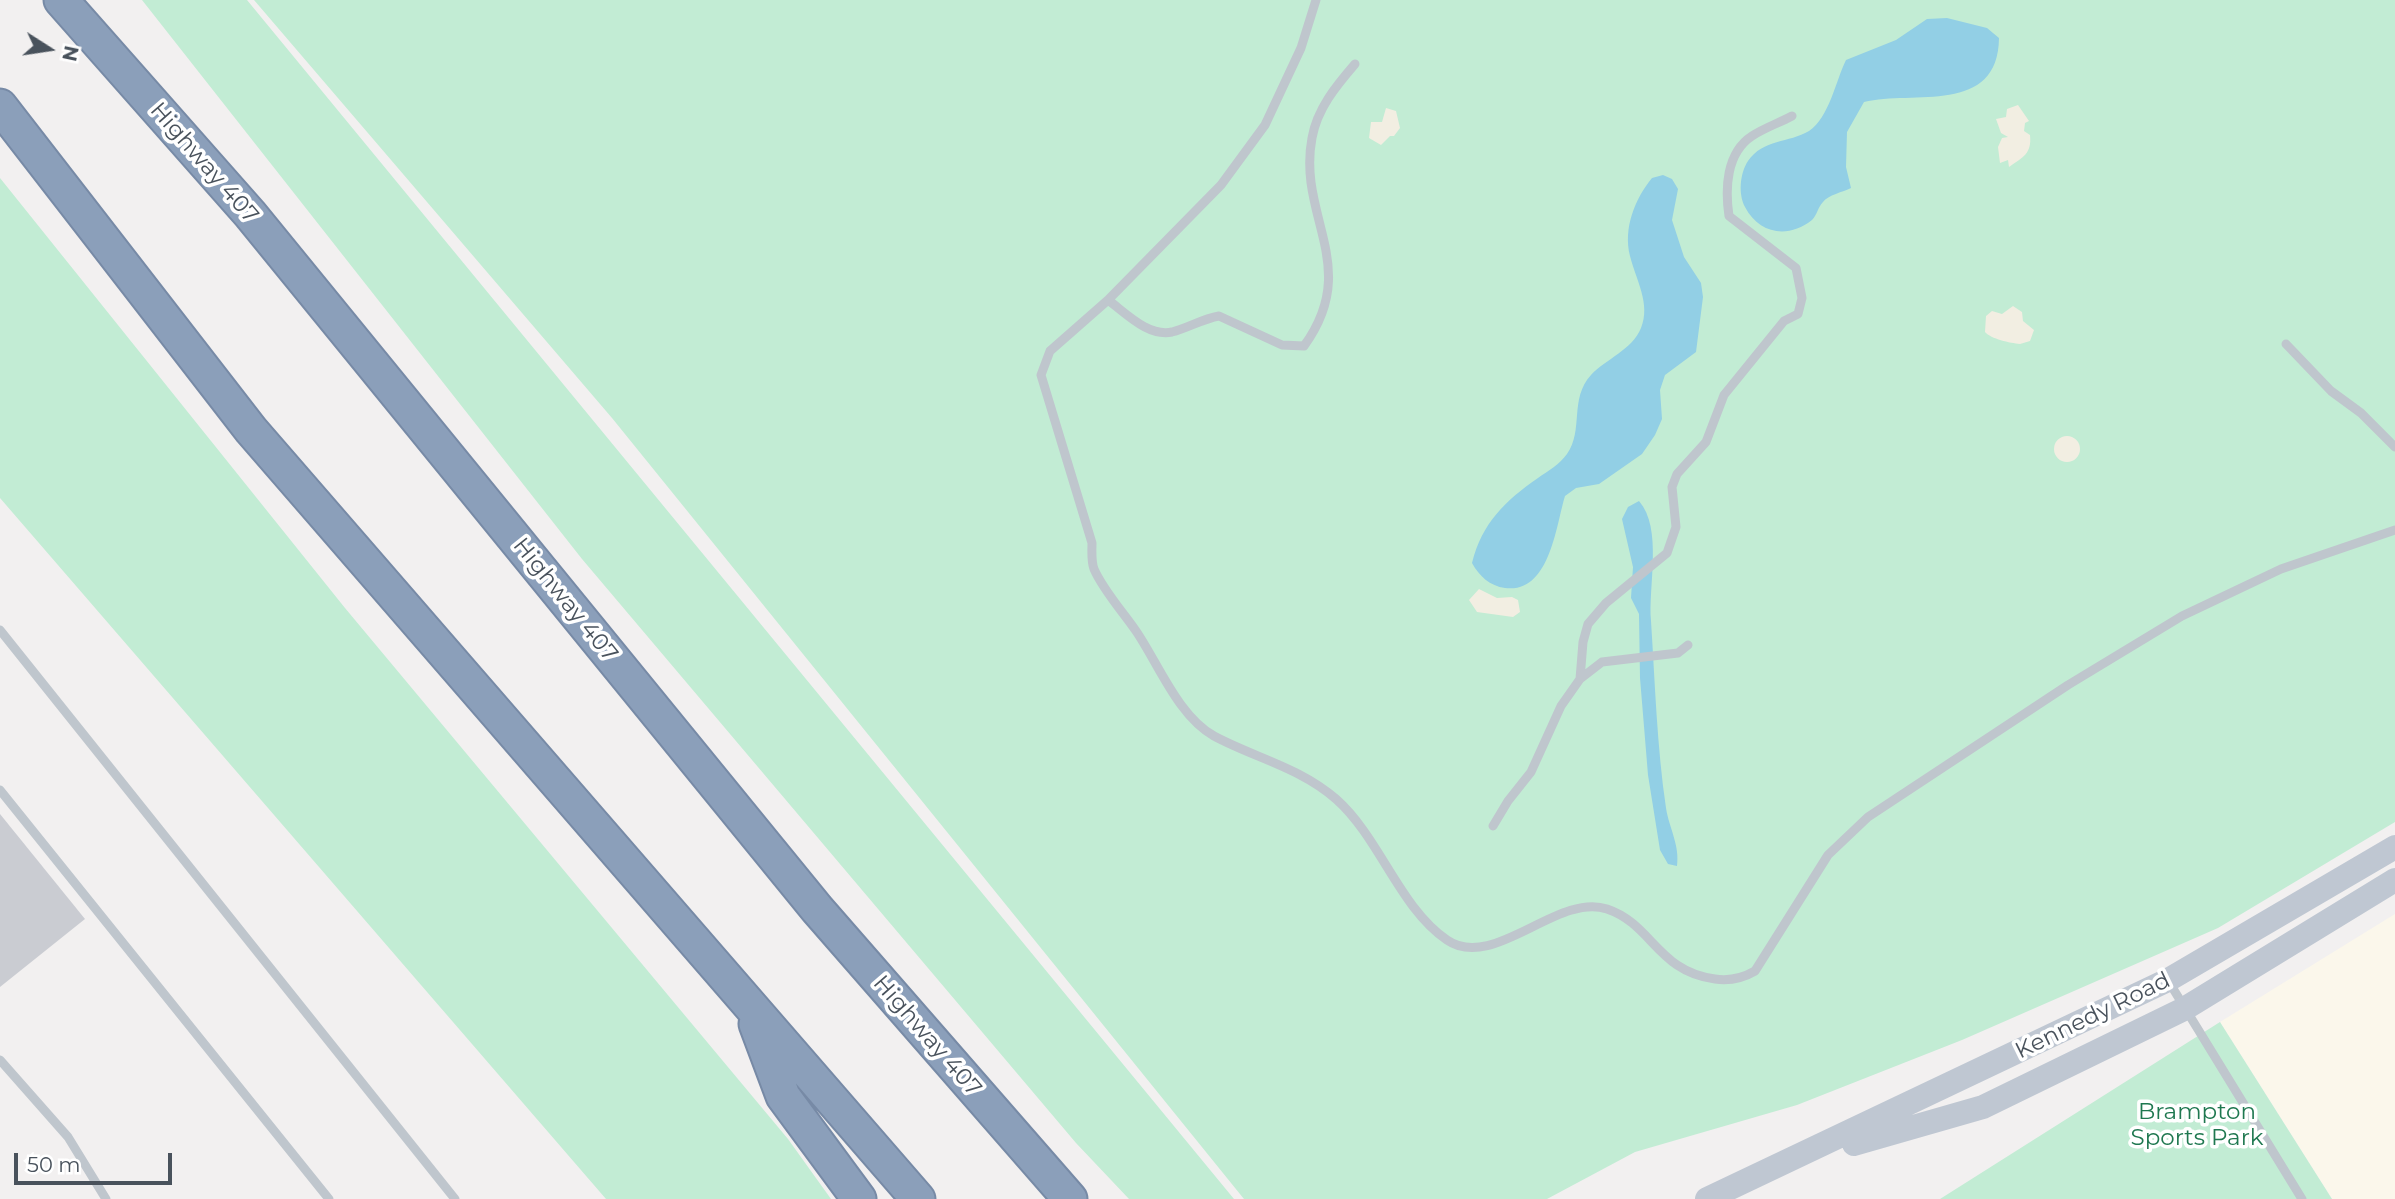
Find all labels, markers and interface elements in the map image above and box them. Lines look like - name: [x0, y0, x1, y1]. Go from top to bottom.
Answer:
- north arrow: [14, 14, 84, 84]
- text: N: [57, 44, 83, 63]
- street label: Highway 407: [144, 97, 264, 229]
- street label: Highway 407: [507, 533, 623, 667]
- street label: Kennedy Road: [2011, 967, 2175, 1065]
- street label: Highway 407: [867, 970, 987, 1102]
- park label: Brampton Sports Park: [2131, 1098, 2263, 1152]
- scale bar: [18, 1140, 175, 1184]
- text: 50 m: [27, 1152, 81, 1177]

